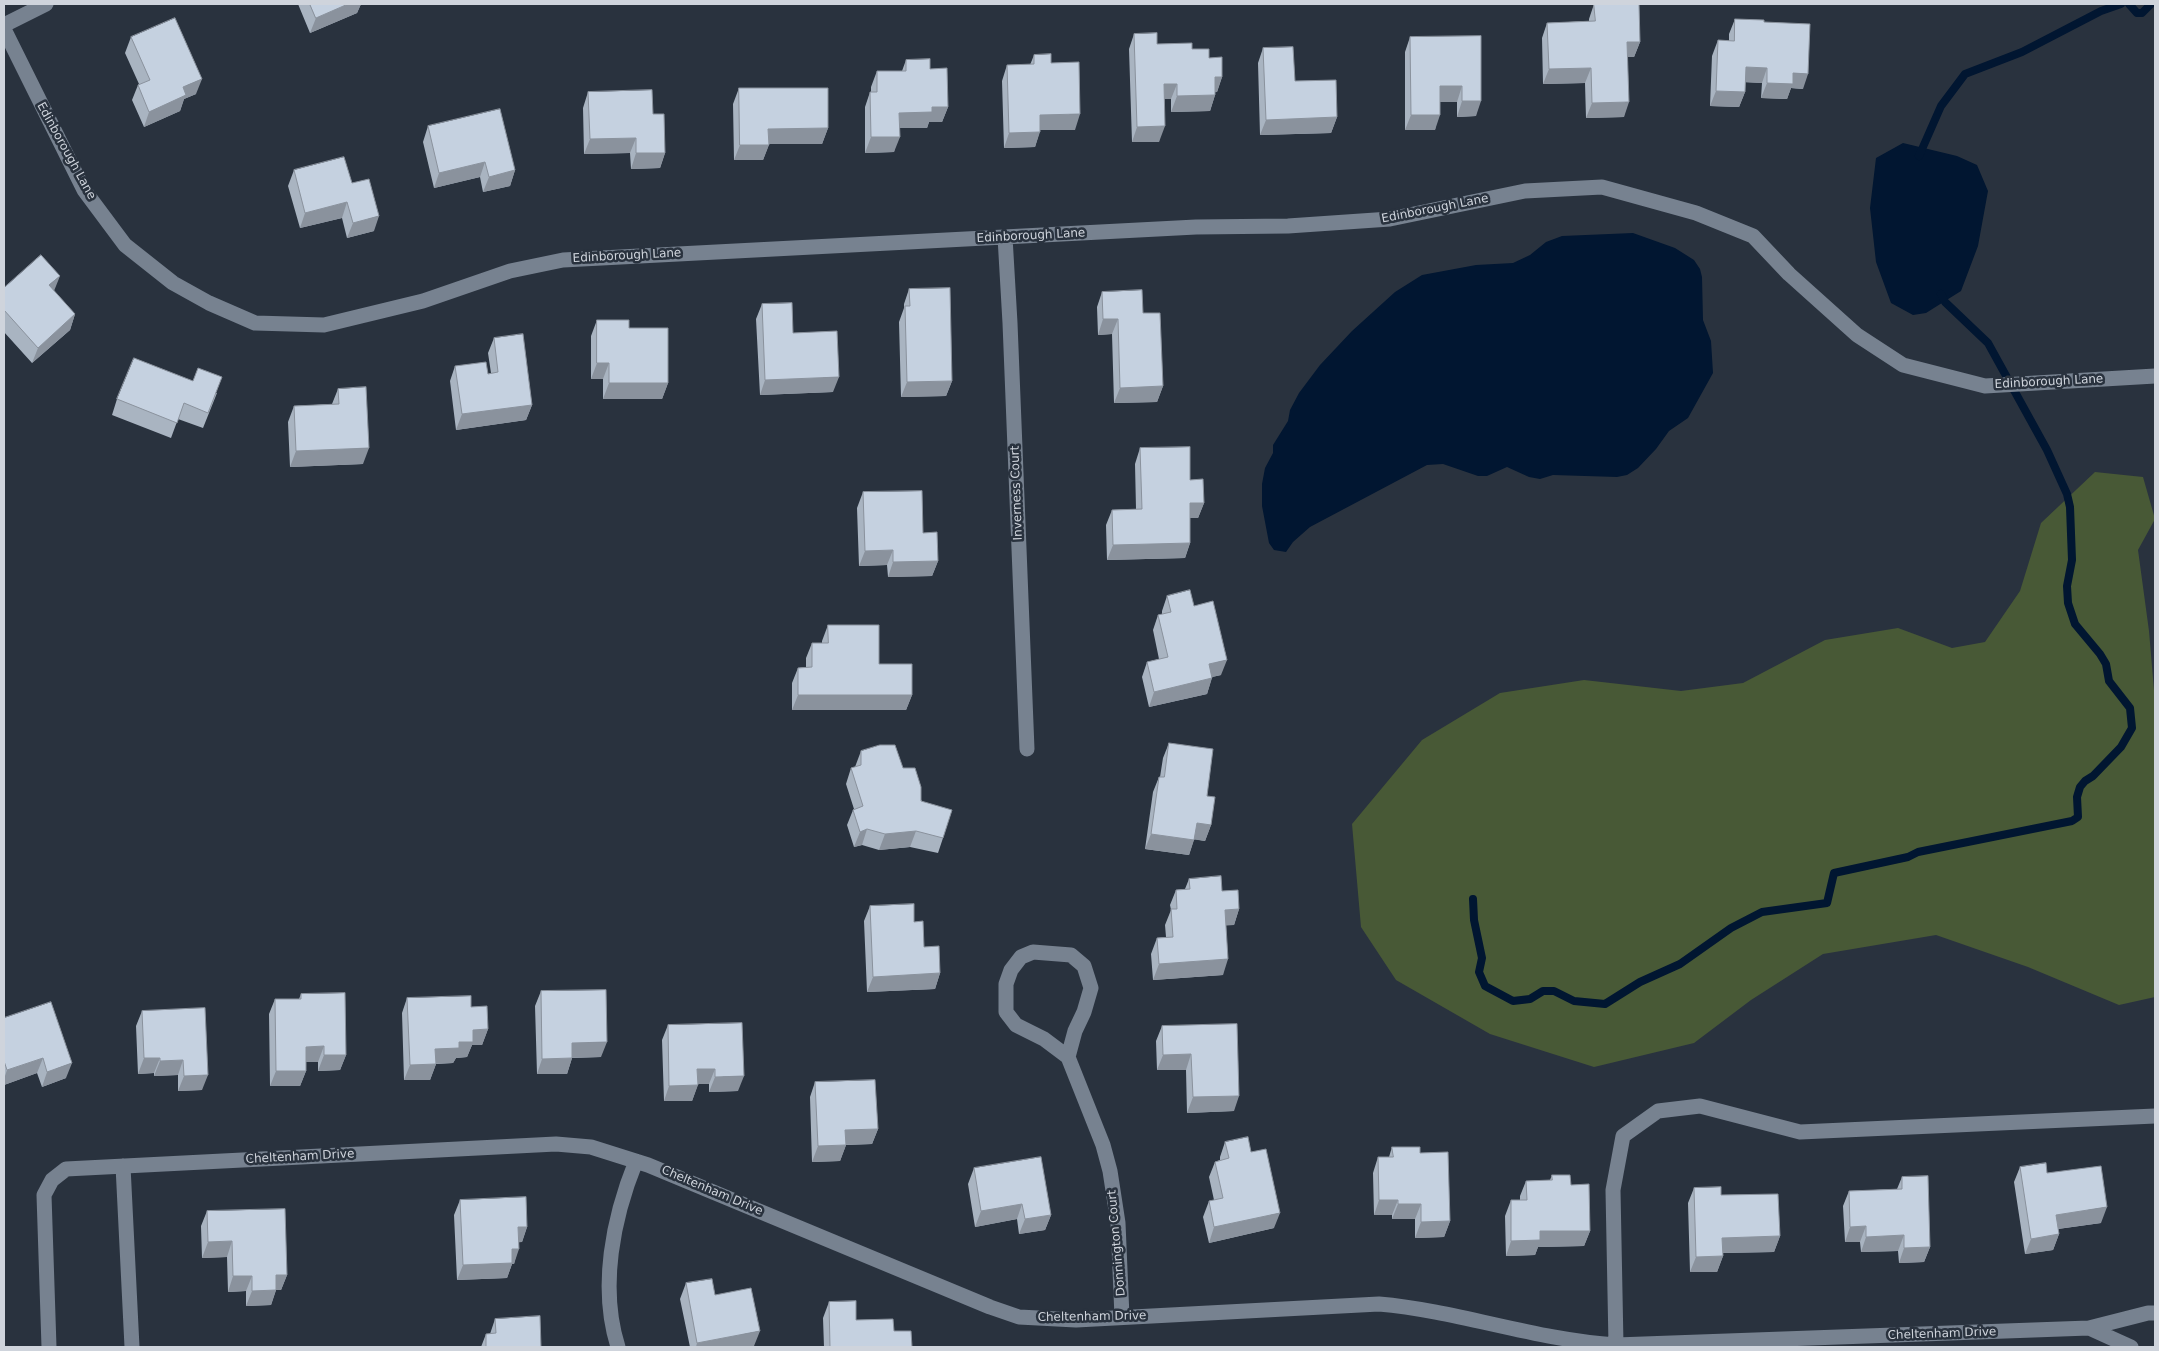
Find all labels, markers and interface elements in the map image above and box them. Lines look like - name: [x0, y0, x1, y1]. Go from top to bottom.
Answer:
- street label: Edinborough Lane: [33, 100, 99, 202]
- street label: Edinborough Lane: [1380, 192, 1490, 226]
- street label: Edinborough Lane: [976, 226, 1086, 246]
- street label: Edinborough Lane: [572, 246, 682, 266]
- street label: Edinborough Lane: [1994, 372, 2104, 392]
- street label: Inverness Court: [1008, 445, 1026, 541]
- street label: Cheltenham Drive: [245, 1147, 355, 1167]
- street label: Cheltenham Drive: [659, 1163, 765, 1219]
- street label: Donnington Court: [1105, 1189, 1129, 1297]
- street label: Cheltenham Drive: [1037, 1309, 1147, 1325]
- street label: Cheltenham Drive: [1887, 1325, 1997, 1343]

